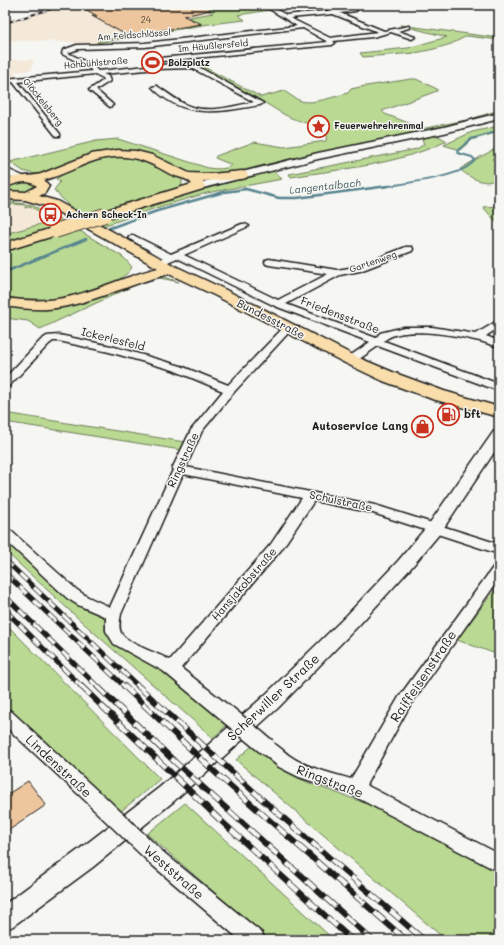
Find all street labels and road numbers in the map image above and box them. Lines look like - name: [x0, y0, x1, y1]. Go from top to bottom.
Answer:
- street label: Am Feldschlössel: [97, 26, 171, 43]
- street label: Im Häußlersfeld: [177, 37, 249, 54]
- street label: Hohbühlstraße: [63, 54, 129, 71]
- street label: Glöckelsberg: [21, 76, 66, 128]
- street label: Gartenweg: [348, 248, 398, 275]
- street label: Friedensstraße: [299, 293, 382, 337]
- street label: Bundesstraße: [235, 295, 308, 342]
- street label: Ickerlesfeld: [80, 323, 147, 354]
- street label: Ringstraße: [163, 430, 202, 490]
- street label: Schulstraße: [308, 487, 374, 515]
- street label: Hansjakobstraße: [208, 544, 280, 623]
- street label: Raiffeisenstraße: [386, 627, 460, 725]
- street label: Scherwiller Straße: [223, 649, 322, 744]
- street label: Lindenstraße: [23, 731, 96, 801]
- street label: Ringstraße: [294, 760, 366, 801]
- street label: Weststraße: [141, 841, 208, 902]

